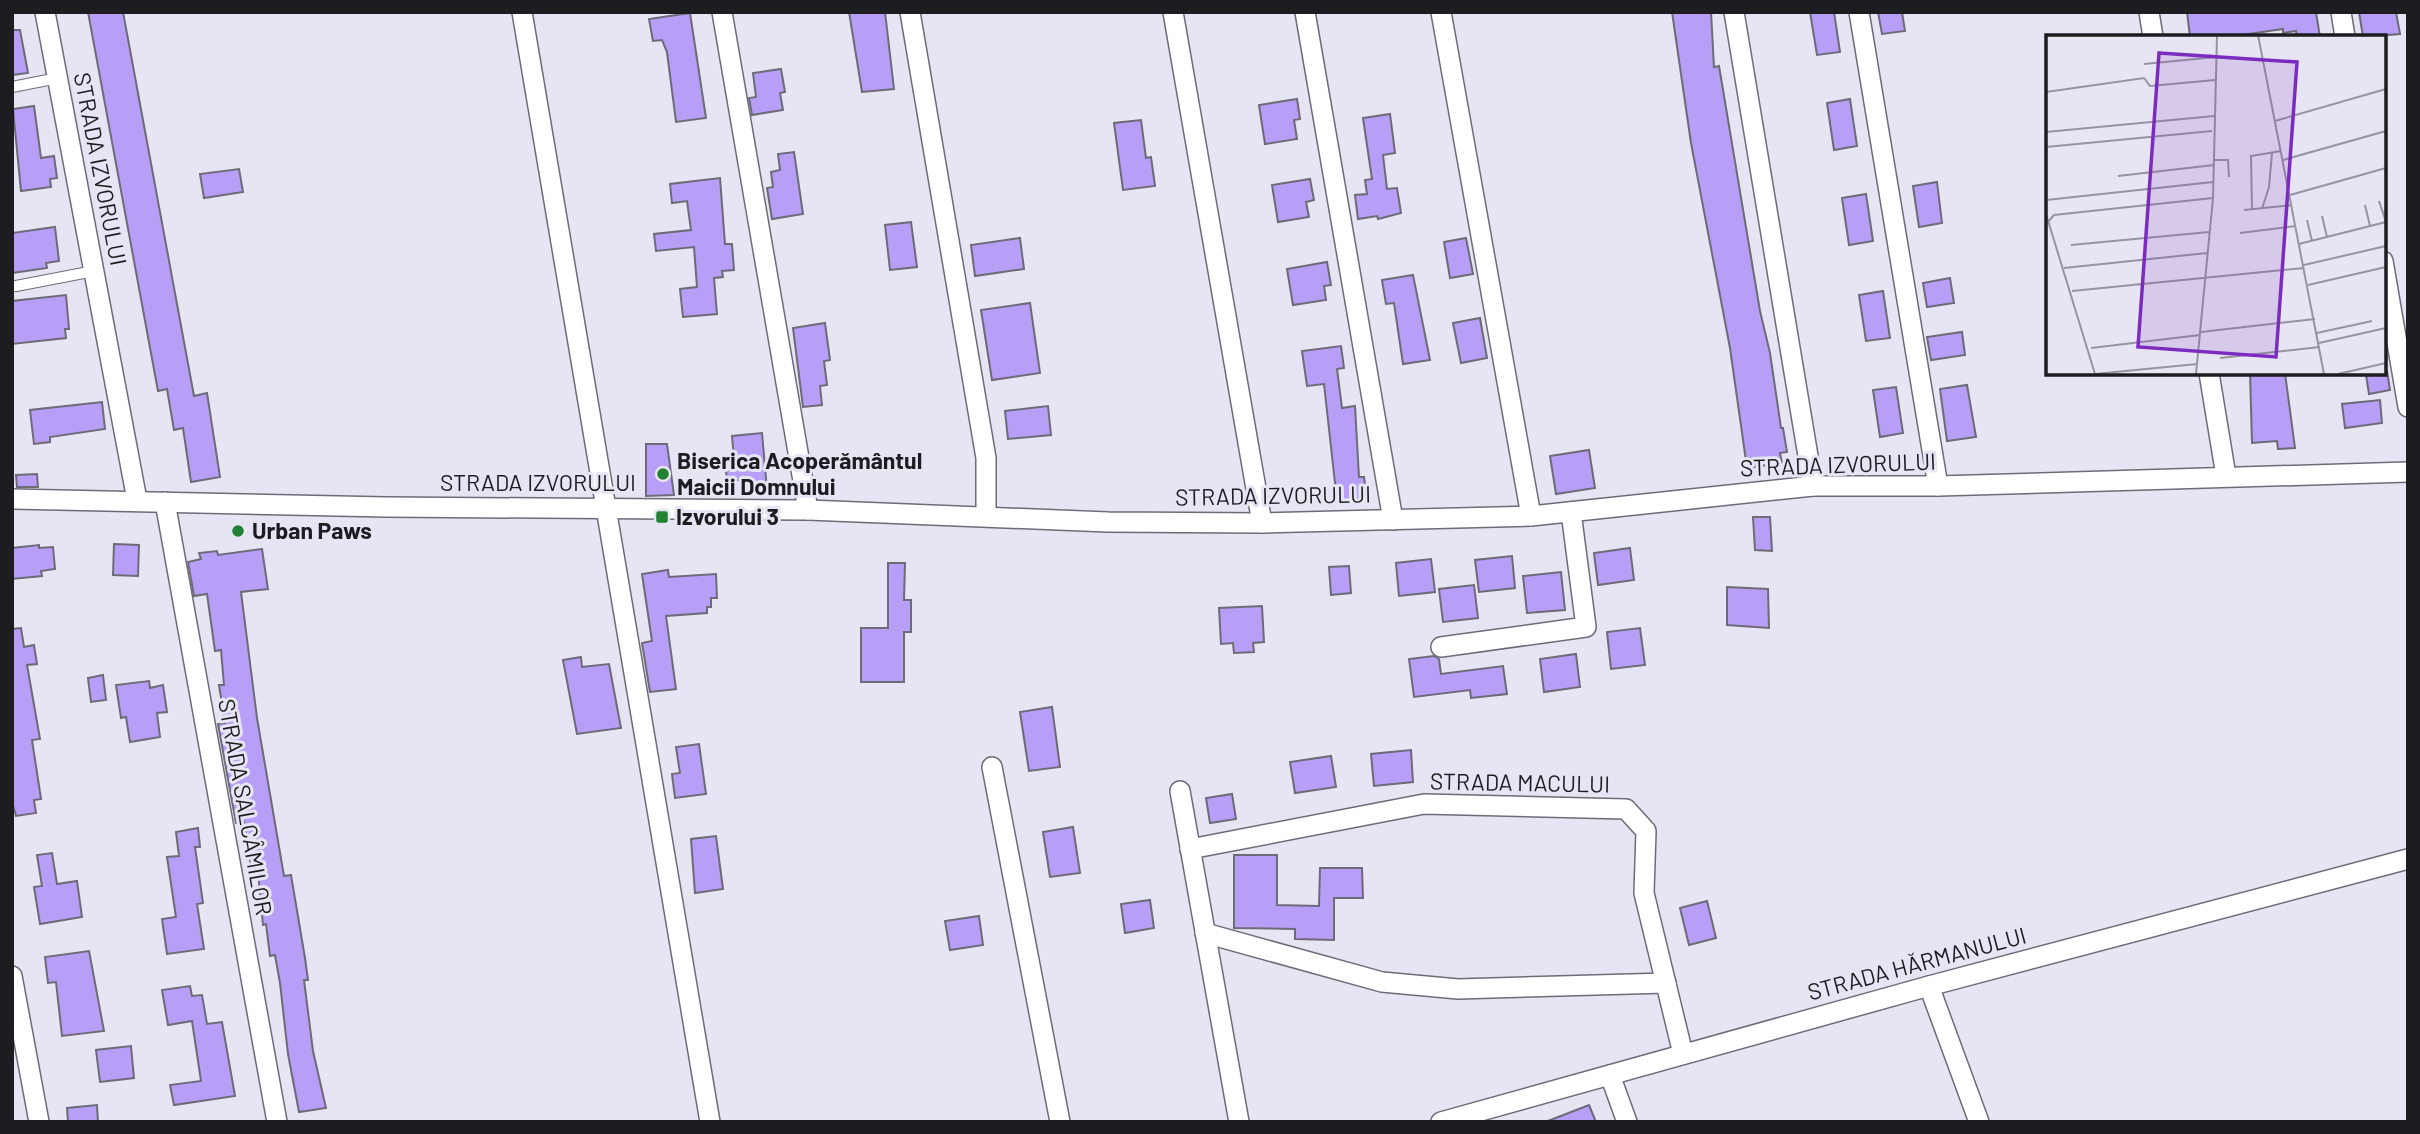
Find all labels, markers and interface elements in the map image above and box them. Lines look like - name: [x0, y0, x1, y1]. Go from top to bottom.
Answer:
- inset map: [2046, 35, 2385, 374]
- street label: STRADA IZVORULUI: [69, 70, 133, 268]
- place label: Biserica Acoperământul Maicii Domnului: [677, 446, 922, 500]
- street label: STRADA IZVORULUI: [1740, 447, 1936, 481]
- marker: Biserica Acoperământul Maicii Domnului: [655, 466, 671, 482]
- street label: STRADA IZVORULUI: [440, 468, 636, 496]
- street label: STRADA IZVORULUI: [1175, 479, 1371, 511]
- place label: Izvorului 3: [676, 502, 779, 530]
- marker: Izvorului 3: [654, 509, 670, 525]
- place label: Urban Paws: [252, 516, 372, 544]
- marker: Urban Paws: [230, 523, 246, 539]
- street label: STRADA SALCÂMILOR: [213, 696, 279, 917]
- street label: STRADA MACULUI: [1430, 766, 1610, 798]
- street label: STRADA HĂRMANULUI: [1804, 920, 2029, 1006]

